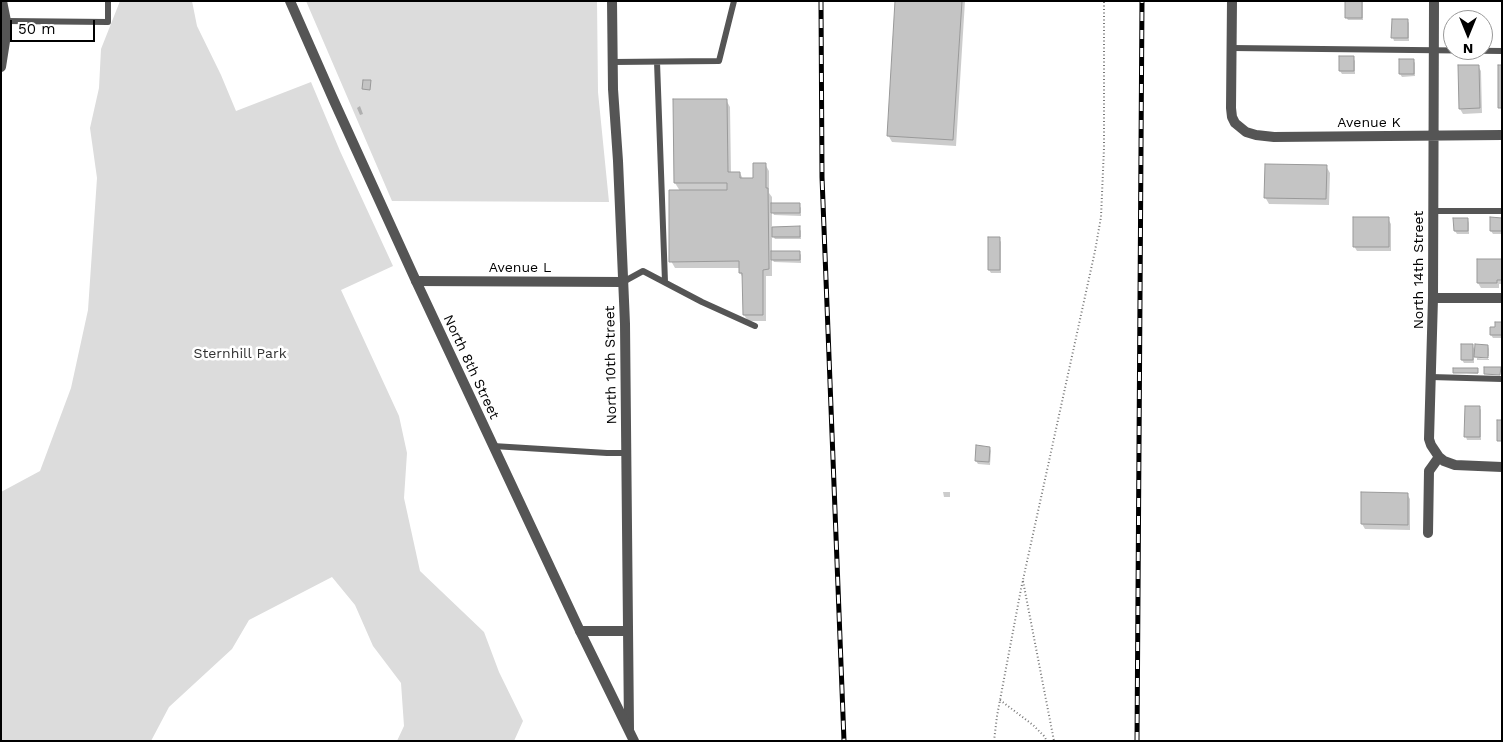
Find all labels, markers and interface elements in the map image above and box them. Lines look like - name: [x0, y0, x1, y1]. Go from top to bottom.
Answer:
- scale bar: [12, 10, 98, 42]
- north arrow: [1443, 10, 1493, 60]
- text: 50 m: [18, 20, 55, 38]
- text: N: [1463, 41, 1473, 57]
- street label: Avenue K: [1337, 115, 1401, 131]
- street label: North 14th Street: [1411, 211, 1427, 329]
- street label: Avenue L: [489, 260, 551, 276]
- street label: North 10th Street: [602, 305, 620, 425]
- street label: North 8th Street: [439, 312, 503, 422]
- park label: Sternhill Park: [193, 346, 287, 362]

